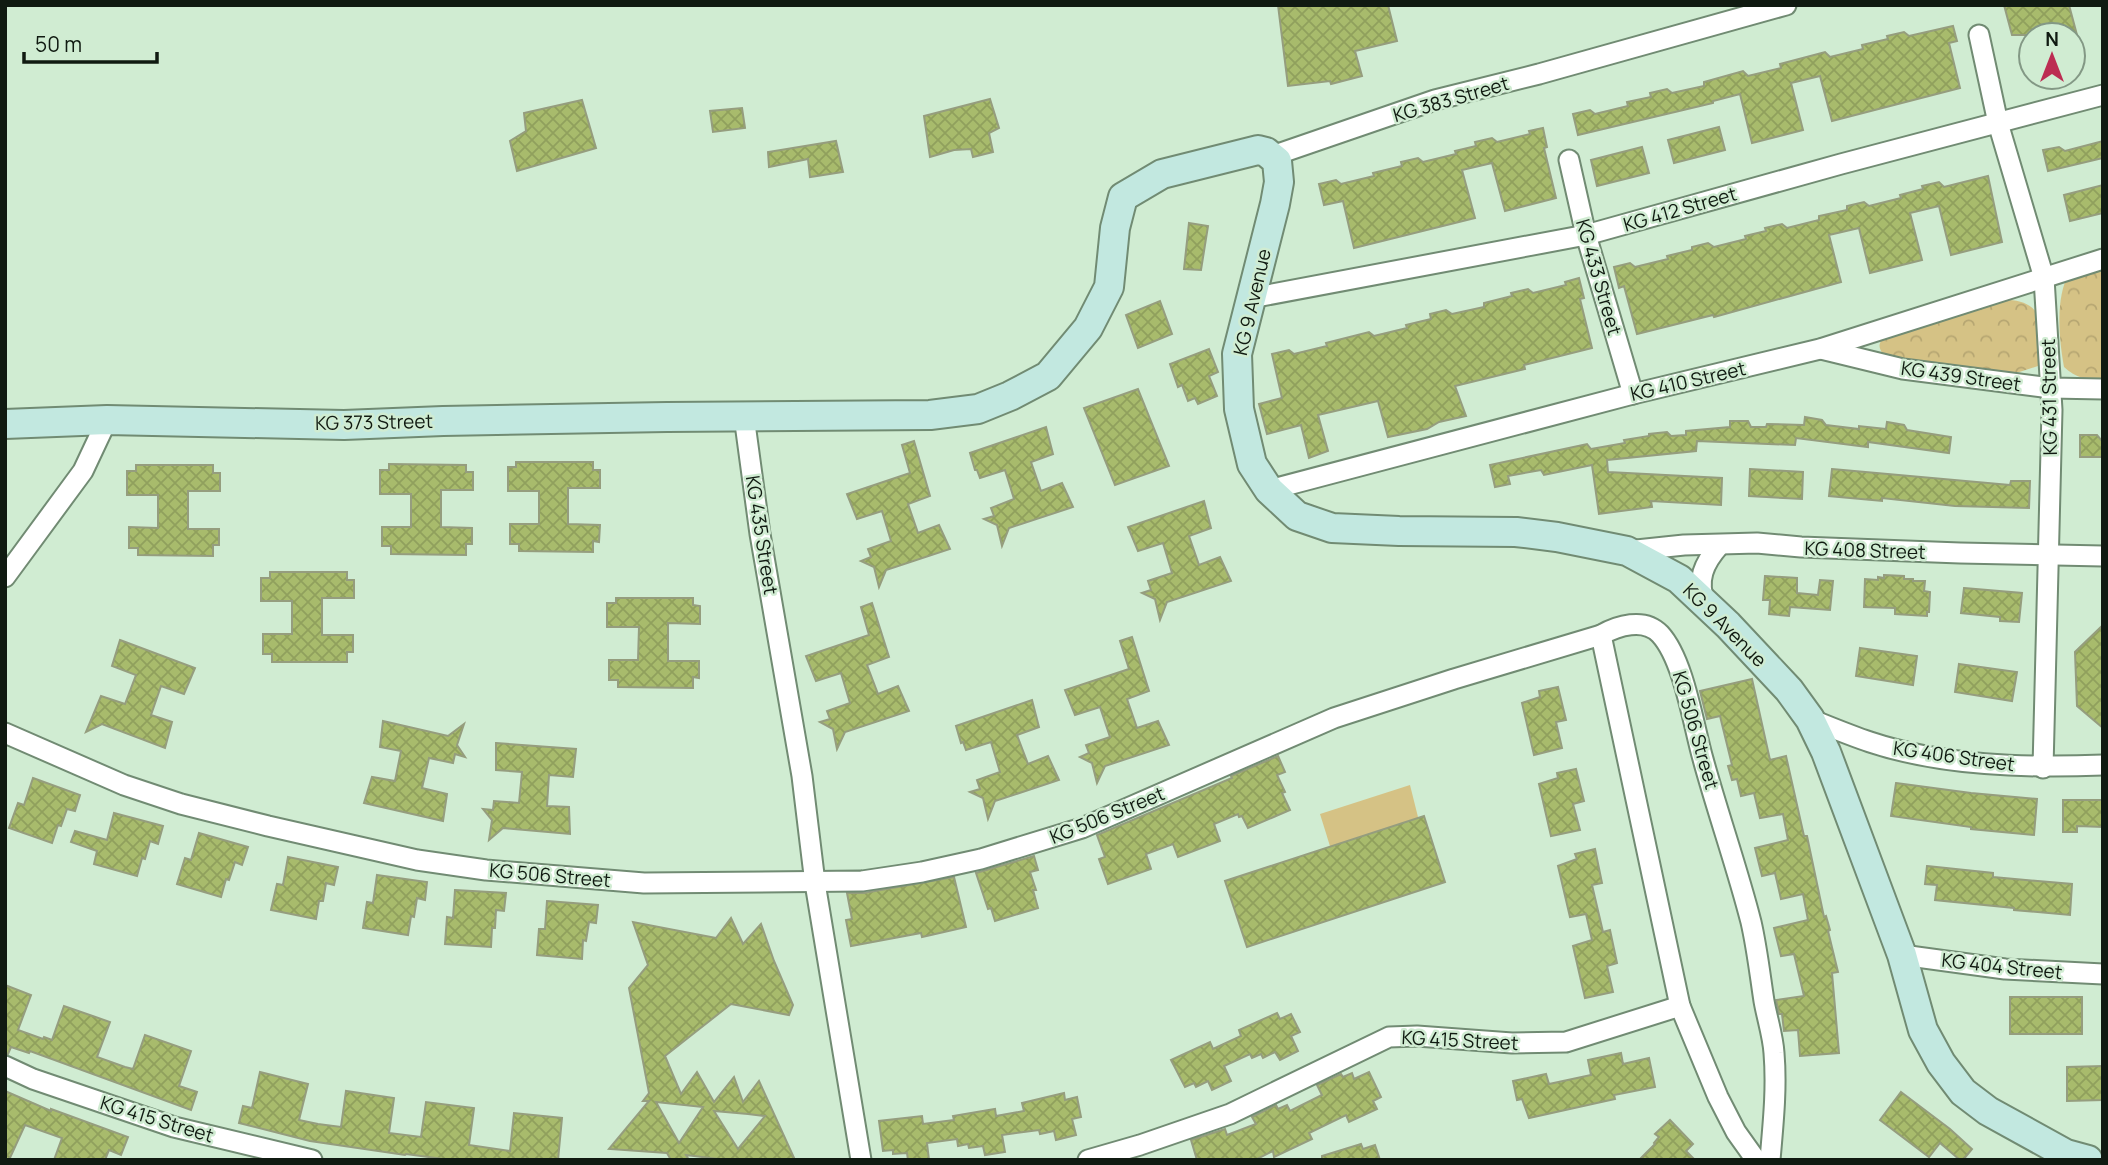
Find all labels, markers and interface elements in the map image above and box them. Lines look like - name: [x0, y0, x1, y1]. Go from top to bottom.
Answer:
- scale bar: [24, 21, 158, 65]
- north arrow: [2017, 21, 2087, 91]
- text: N: [2045, 26, 2059, 52]
- text: 50 m: [35, 30, 82, 58]
- street label: KG 383 Street: [1390, 70, 1512, 128]
- street label: KG 412 Street: [1620, 180, 1740, 238]
- street label: KG 433 Street: [1570, 216, 1628, 338]
- street label: KG 9 Avenue: [1227, 246, 1277, 358]
- street label: KG 431 Street: [2035, 339, 2063, 455]
- street label: KG 410 Street: [1628, 355, 1748, 407]
- street label: KG 439 Street: [1899, 355, 2023, 397]
- street label: KG 373 Street: [315, 408, 433, 436]
- street label: KG 435 Street: [740, 474, 784, 596]
- street label: KG 408 Street: [1804, 535, 1926, 565]
- street label: KG 9 Avenue: [1677, 577, 1773, 673]
- street label: KG 506 Street: [1667, 668, 1725, 792]
- street label: KG 406 Street: [1892, 735, 2016, 777]
- street label: KG 506 Street: [1046, 780, 1168, 850]
- street label: KG 506 Street: [488, 857, 612, 893]
- street label: KG 404 Street: [1940, 947, 2064, 985]
- street label: KG 415 Street: [1401, 1024, 1519, 1056]
- street label: KG 415 Street: [97, 1089, 217, 1149]

